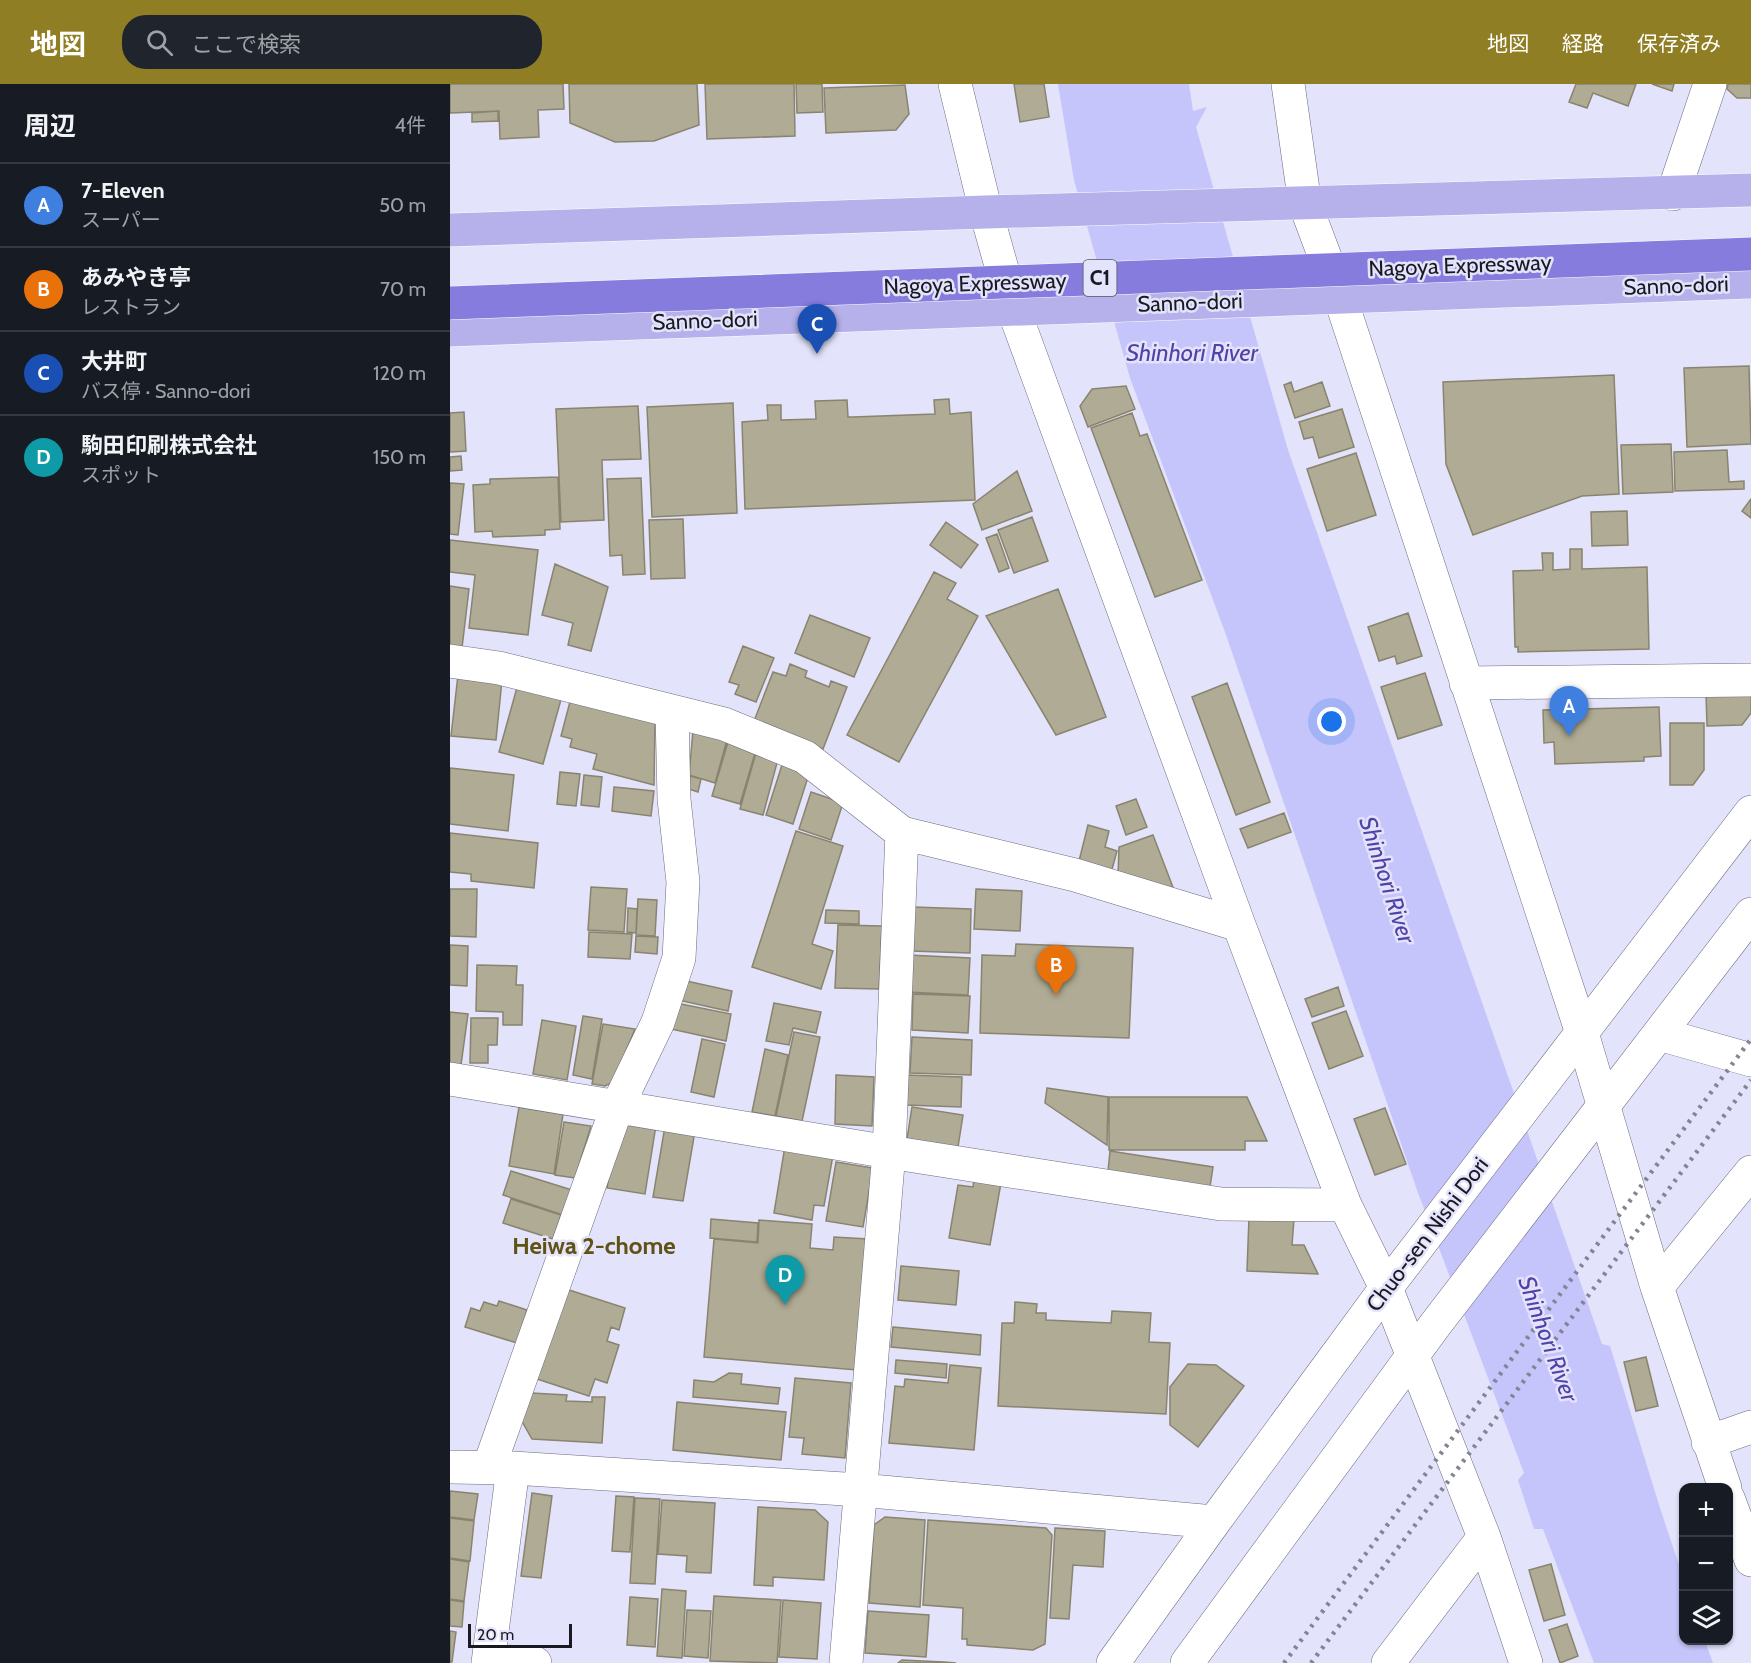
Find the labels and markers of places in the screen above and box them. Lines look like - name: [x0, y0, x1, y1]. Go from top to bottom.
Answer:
- pin: C: [798, 304, 836, 354]
- pin: A: [1550, 686, 1588, 736]
- pin: B: [1036, 946, 1076, 995]
- pin: D: [766, 1256, 804, 1305]

